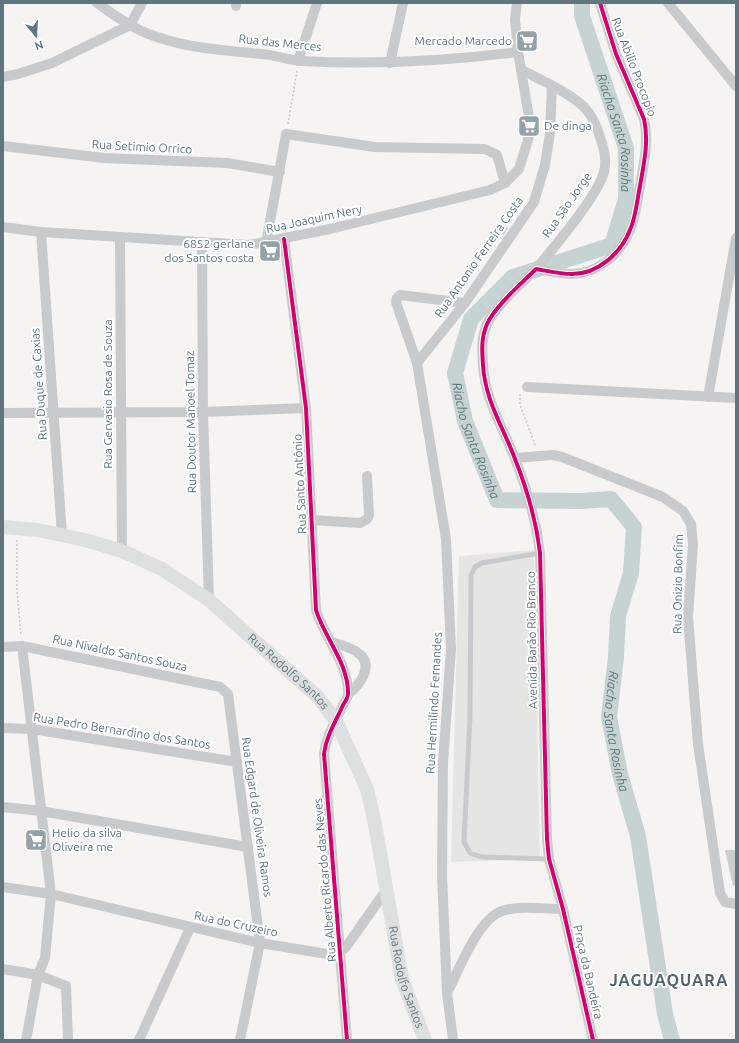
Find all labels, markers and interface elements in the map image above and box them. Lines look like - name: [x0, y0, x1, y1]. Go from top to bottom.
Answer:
- street label: Rua Abilio Procopio: [610, 15, 659, 118]
- north arrow: [16, 16, 56, 56]
- supermarket icon: Mercado Marcedo: [514, 28, 540, 54]
- street label: Rua das Merces: [238, 32, 322, 53]
- place label: Mercado Marcedo: [415, 34, 512, 47]
- text: N: [33, 39, 45, 52]
- water label: Riacho Santa Rosinha: [595, 71, 633, 192]
- supermarket icon: De dinga: [516, 113, 542, 139]
- place label: De dinga: [544, 119, 592, 132]
- street label: Rua Setimio Orrico: [91, 137, 193, 156]
- street label: Rua São Jorge: [539, 170, 594, 240]
- street label: Rua Antonio Ferreira Costa: [432, 194, 525, 320]
- street label: Rua Joaquim Nery: [265, 202, 363, 235]
- place label: 6852 gerlane dos Santos costa: [164, 237, 254, 264]
- supermarket icon: 6852 gerlane dos Santos costa: [257, 238, 283, 264]
- street label: Rua Gervasio Rosa de Souza: [101, 319, 114, 469]
- street label: Rua Duque de Caxias: [28, 328, 49, 440]
- street label: Rua Doutor Manoel Tomaz: [183, 350, 198, 493]
- water label: Riacho Santa Rosinha: [450, 381, 503, 501]
- street label: Rua Santo Antônio: [290, 434, 309, 534]
- street label: Rua Onizio Bonfim: [670, 534, 685, 634]
- street label: Avenida Barão Rio Branco: [524, 571, 539, 709]
- street label: Rua Rodolfo Santos: [246, 631, 332, 712]
- street label: Rua Nivaldo Santos Souza: [52, 632, 189, 673]
- street label: Rua Hermilindo Fernandes: [423, 632, 444, 774]
- water label: Riacho Santa Rosinha: [602, 670, 632, 793]
- street label: Rua Pedro Bernardino dos Santos: [33, 710, 212, 751]
- street label: Rua Edgard de Oliveira Ramos: [240, 736, 275, 898]
- street label: Rua Alberto Ricardo das Neves: [311, 798, 338, 962]
- place label: Helio da silva Oliveira me: [52, 826, 122, 853]
- supermarket icon: Helio da silva Oliveira me: [23, 827, 49, 853]
- street label: Rua do Cruzeiro: [193, 908, 279, 939]
- street label: Praça da Bandeira: [571, 924, 606, 1020]
- street label: Rua Rodolfo Santos: [387, 925, 427, 1030]
- district label: JAGUAQUARA: [610, 971, 728, 989]

